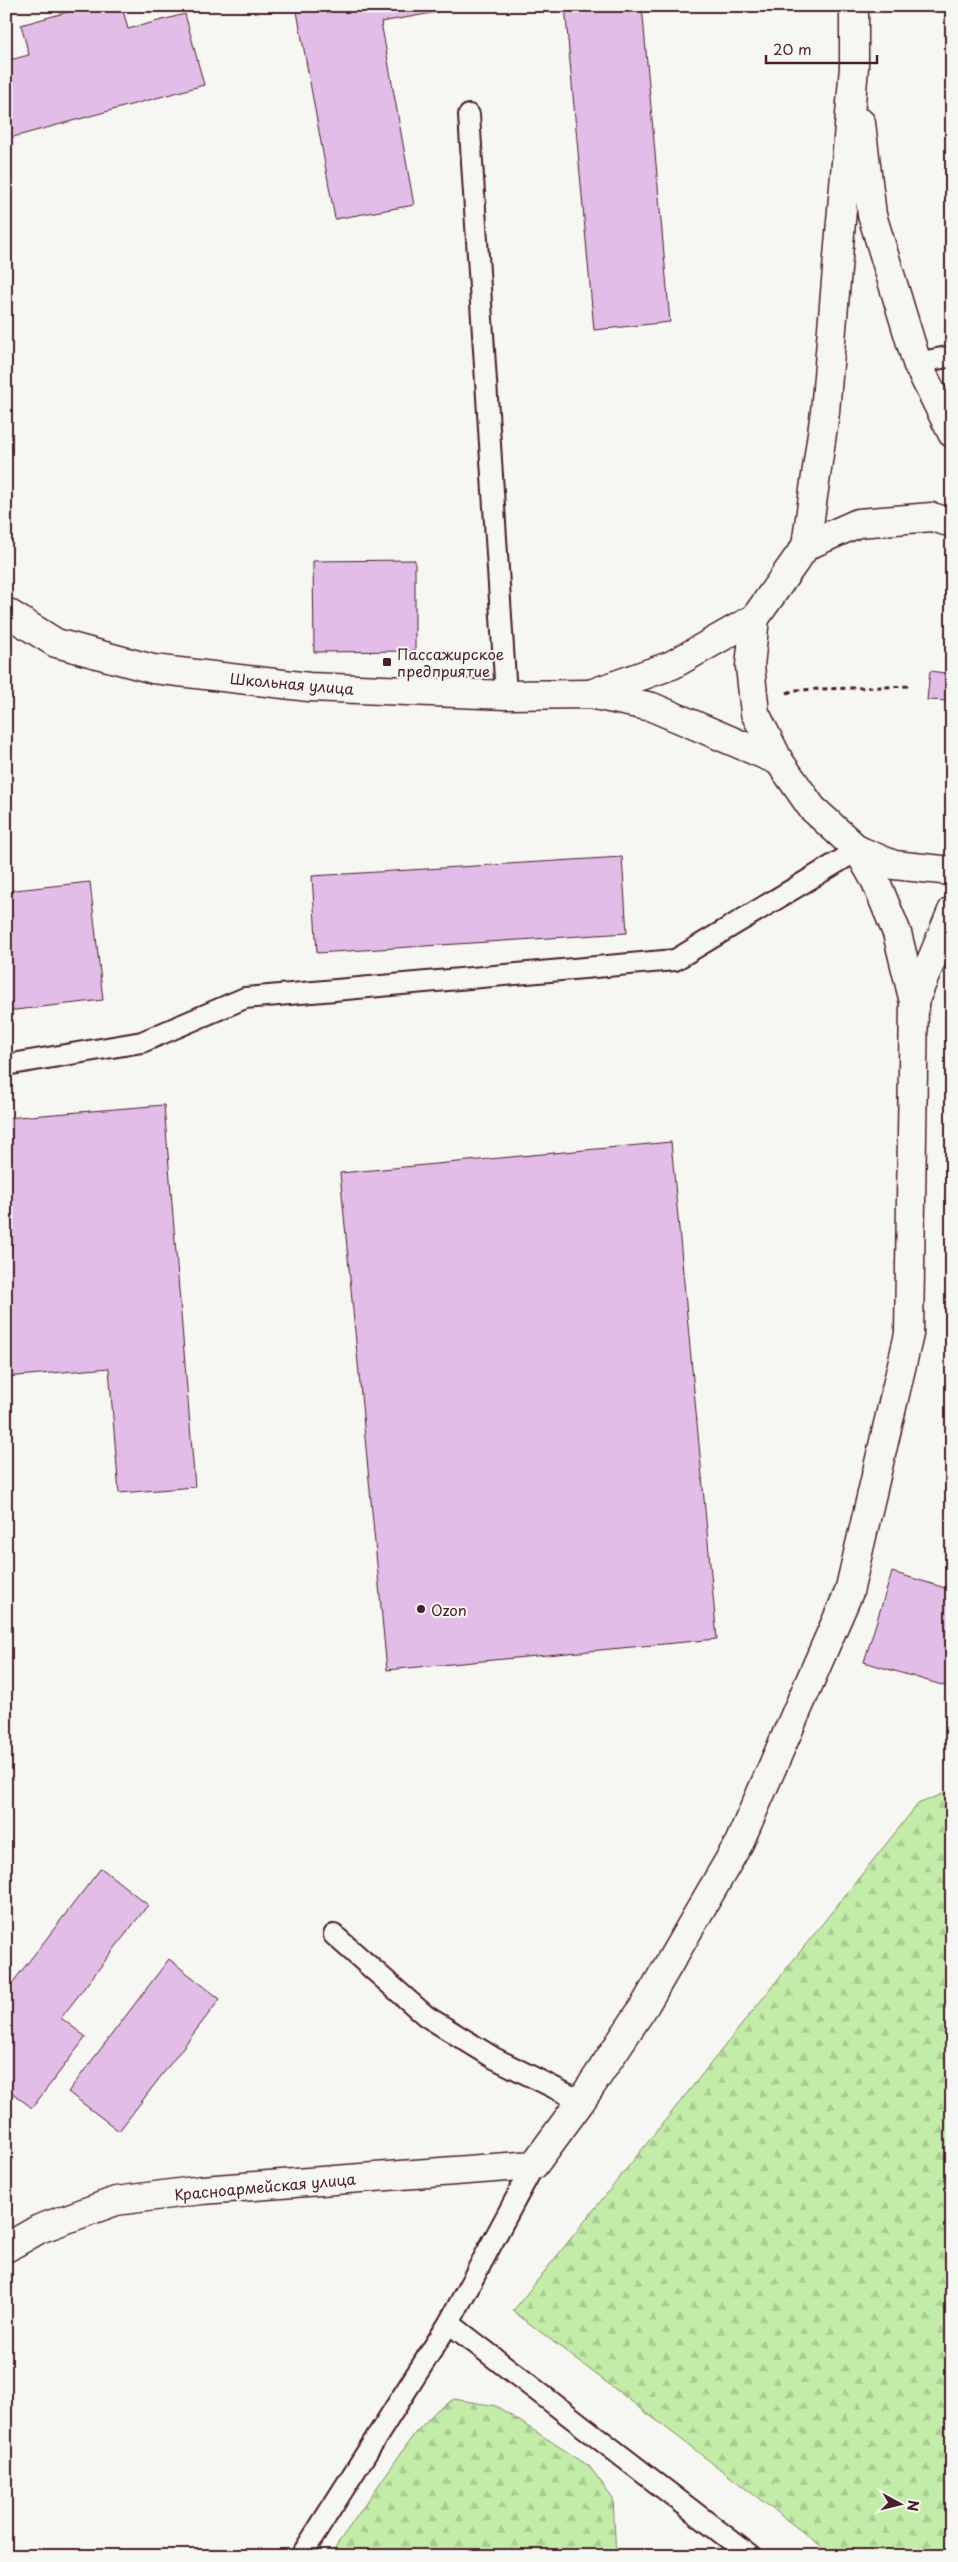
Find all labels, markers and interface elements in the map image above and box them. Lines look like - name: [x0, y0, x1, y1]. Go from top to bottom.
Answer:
- scale bar: [766, 32, 877, 64]
- text: 20 m: [773, 37, 812, 60]
- place label: Пассажирское предприятие: [397, 642, 504, 682]
- marker: Пассажирское предприятие: [381, 656, 393, 668]
- street label: Школьная улица: [229, 666, 356, 700]
- place label: Ozon: [431, 1598, 467, 1621]
- marker: Ozon: [415, 1603, 427, 1615]
- street label: Красноармейская улица: [173, 2167, 357, 2205]
- north arrow: [876, 2480, 926, 2530]
- text: N: [902, 2499, 924, 2512]

